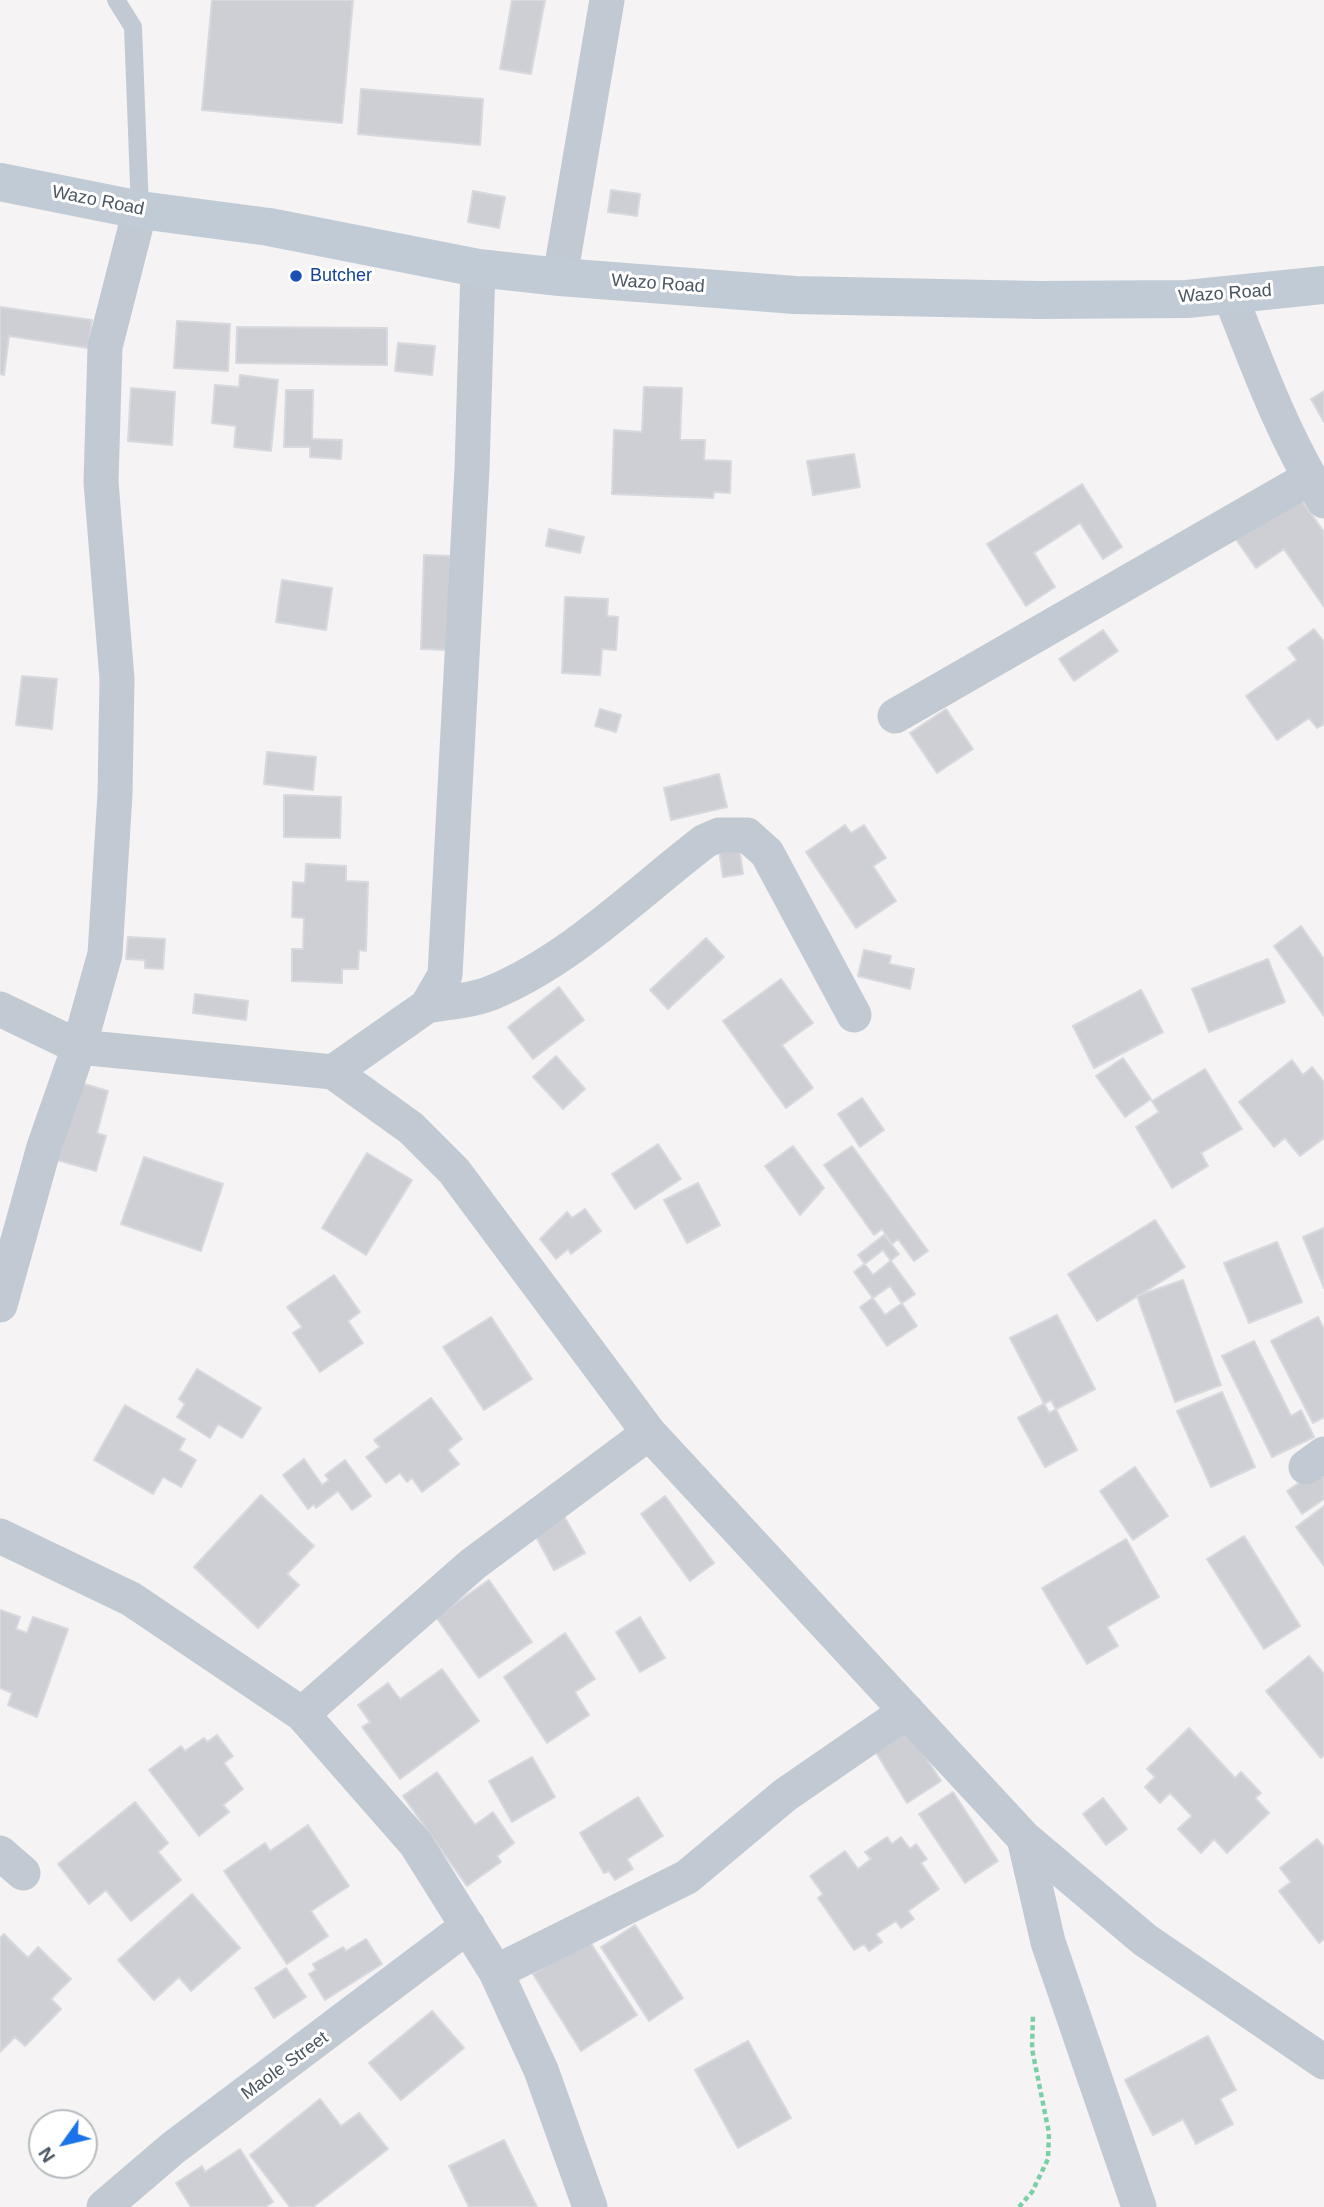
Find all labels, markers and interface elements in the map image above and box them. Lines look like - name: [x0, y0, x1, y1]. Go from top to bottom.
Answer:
- street label: Wazo Road: [50, 181, 146, 221]
- place label: Butcher: [310, 265, 372, 287]
- marker: Butcher: [288, 268, 304, 284]
- street label: Wazo Road: [611, 270, 705, 298]
- street label: Wazo Road: [1178, 280, 1272, 308]
- street label: Maole Street: [237, 2027, 333, 2105]
- north arrow: [28, 2109, 98, 2179]
- text: N: [34, 2143, 59, 2166]

